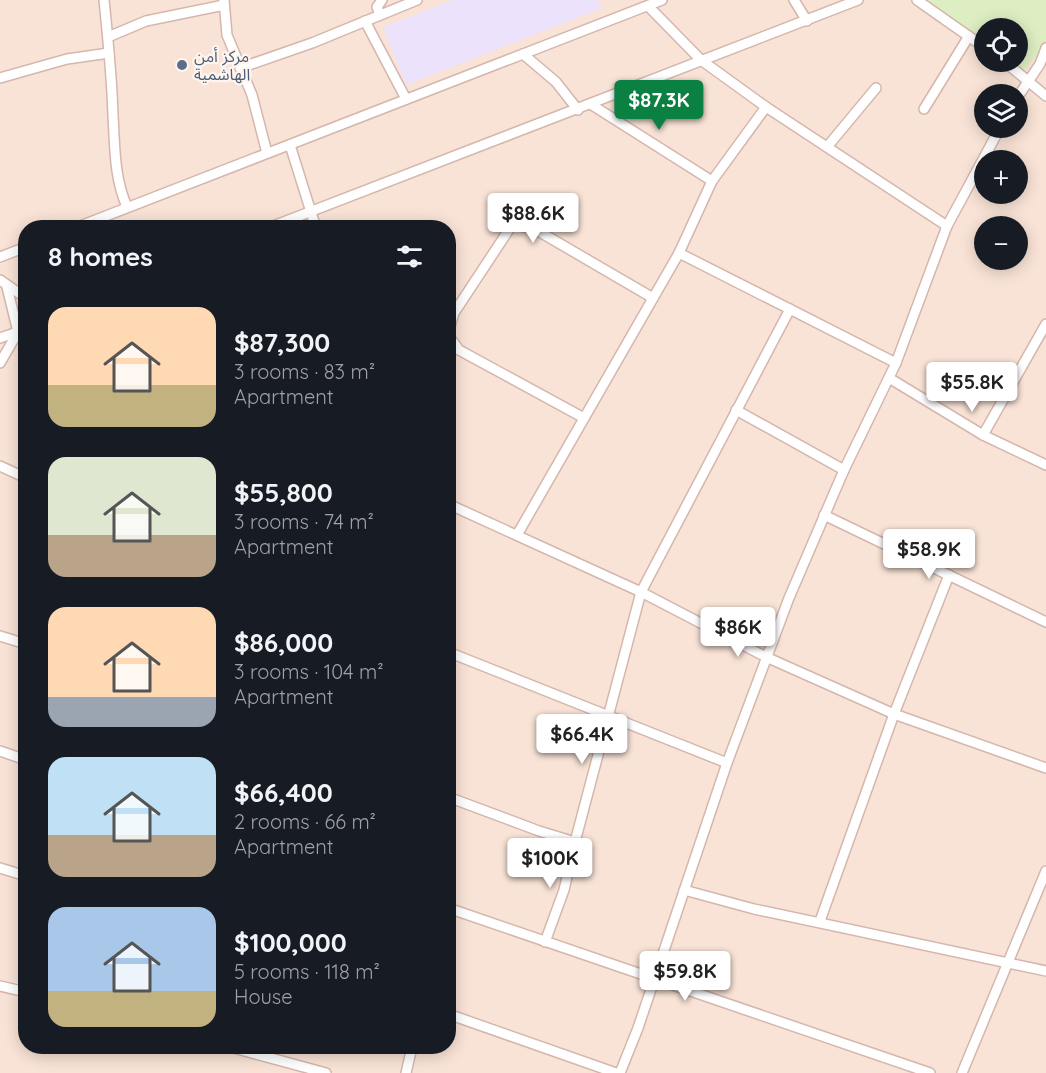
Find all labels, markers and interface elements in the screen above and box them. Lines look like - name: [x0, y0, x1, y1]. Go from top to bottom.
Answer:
- map controls: [974, 18, 1028, 270]
- button: locate: [974, 18, 1028, 72]
- place label: مركز أمن الهاشمية: [194, 46, 250, 84]
- marker: مركز أمن الهاشمية: [175, 58, 189, 72]
- pin: $87.3K: [610, 80, 708, 131]
- button: layers: [974, 84, 1028, 138]
- text: $87.3K: [628, 87, 690, 112]
- button: +: [974, 150, 1028, 204]
- pin: $88.6K: [484, 193, 582, 244]
- text: $88.6K: [502, 200, 565, 225]
- button: −: [974, 216, 1028, 270]
- text: 8 homes: [48, 240, 153, 273]
- icon: filters: [393, 240, 426, 273]
- text: $87,300: [234, 326, 330, 359]
- icon: home: [96, 331, 168, 403]
- text: 3 rooms · 83 m²: [234, 359, 375, 384]
- pin: $55.8K: [923, 362, 1021, 413]
- text: $55.8K: [940, 369, 1004, 394]
- text: Apartment: [234, 384, 334, 409]
- text: $55,800: [234, 476, 333, 509]
- icon: home: [96, 481, 168, 553]
- text: 3 rooms · 74 m²: [234, 509, 374, 534]
- pin: $58.9K: [880, 529, 978, 580]
- text: Apartment: [234, 534, 334, 559]
- text: $58.9K: [897, 536, 961, 561]
- pin: $86K: [702, 607, 774, 658]
- text: $86K: [714, 614, 762, 639]
- text: $86,000: [234, 626, 333, 659]
- icon: home: [96, 631, 168, 703]
- text: 3 rooms · 104 m²: [234, 659, 384, 684]
- text: Apartment: [234, 684, 334, 709]
- pin: $66.4K: [533, 714, 631, 765]
- text: $66.4K: [550, 721, 614, 746]
- text: $66,400: [234, 776, 333, 809]
- icon: home: [96, 781, 168, 853]
- text: 2 rooms · 66 m²: [234, 809, 376, 834]
- text: Apartment: [234, 834, 334, 859]
- pin: $100K: [508, 838, 592, 889]
- text: $100K: [521, 845, 579, 870]
- text: $100,000: [234, 926, 347, 959]
- icon: home: [96, 931, 168, 1003]
- pin: $59.8K: [636, 951, 734, 1002]
- text: $59.8K: [653, 958, 717, 983]
- text: 5 rooms · 118 m²: [234, 959, 380, 984]
- text: House: [234, 984, 293, 1009]

